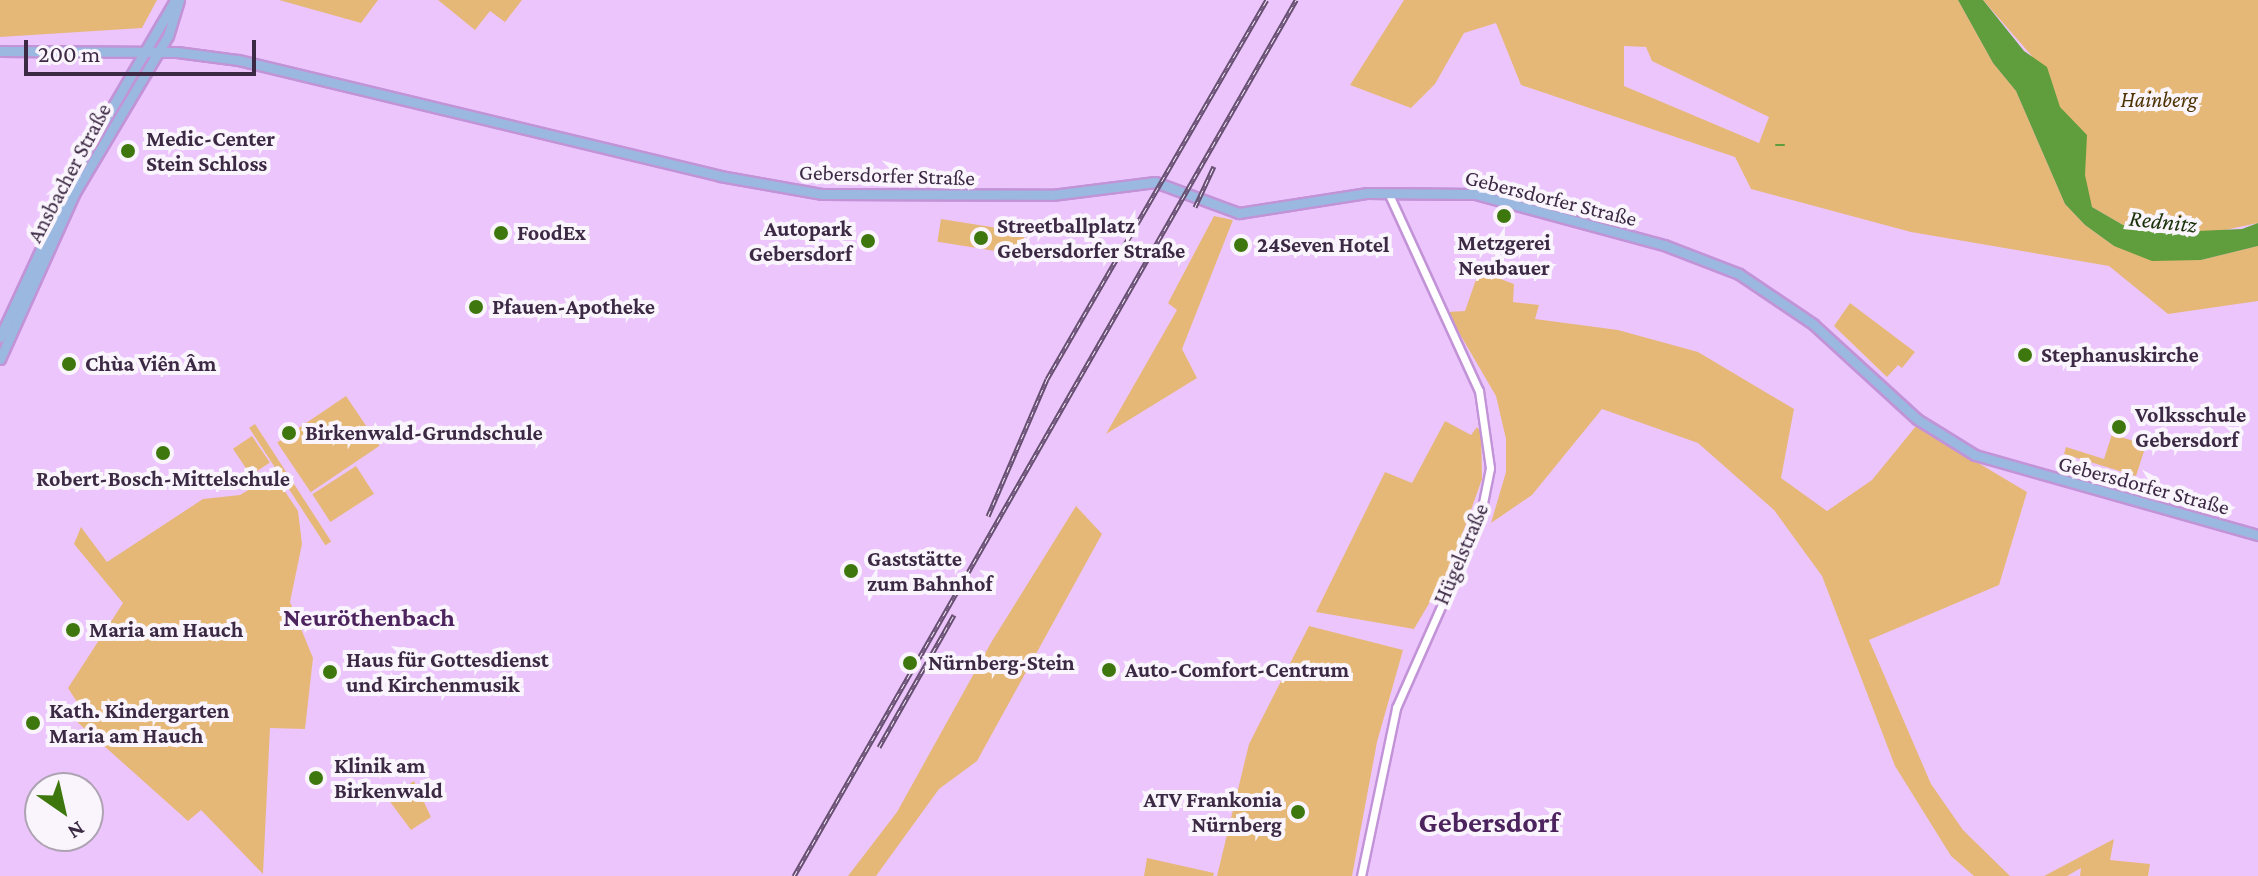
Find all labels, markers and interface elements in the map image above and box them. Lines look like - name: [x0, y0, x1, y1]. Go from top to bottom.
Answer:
- scale bar: [28, 24, 260, 74]
- text: 200 m: [38, 40, 100, 67]
- park label: Hainberg: [2120, 87, 2198, 113]
- street label: Ansbacher Straße: [21, 99, 117, 247]
- place label: Medic-Center Stein Schloss: [146, 125, 275, 176]
- marker: Medic-Center Stein Schloss: [117, 140, 139, 162]
- street label: Gebersdorfer Straße: [799, 159, 975, 191]
- street label: Gebersdorfer Straße: [1462, 164, 1640, 232]
- water label: Rednitz: [2128, 203, 2198, 239]
- marker: Metzgerei Neubauer: [1495, 207, 1513, 225]
- place label: Streetballplatz Gebersdorfer Straße: [997, 212, 1185, 264]
- place label: Autopark Gebersdorf: [749, 215, 852, 266]
- place label: FoodEx: [517, 220, 586, 246]
- marker: FoodEx: [492, 224, 510, 242]
- marker: Streetballplatz Gebersdorfer Straße: [972, 229, 990, 247]
- place label: Metzgerei Neubauer: [1457, 229, 1551, 280]
- marker: Autopark Gebersdorf: [859, 232, 877, 250]
- place label: 24Seven Hotel: [1257, 232, 1389, 258]
- marker: 24Seven Hotel: [1232, 236, 1250, 254]
- place label: Pfauen-Apotheke: [492, 294, 655, 320]
- marker: Pfauen-Apotheke: [467, 298, 485, 316]
- place label: Stephanuskirche: [2041, 342, 2199, 368]
- marker: Stephanuskirche: [2016, 346, 2034, 364]
- place label: Chùa Viên Âm: [85, 351, 216, 377]
- marker: Chùa Viên Âm: [60, 355, 78, 373]
- place label: Volksschule Gebersdorf: [2135, 401, 2246, 452]
- marker: Volksschule Gebersdorf: [2110, 418, 2128, 436]
- place label: Birkenwald-Grundschule: [305, 420, 543, 446]
- marker: Birkenwald-Grundschule: [280, 424, 298, 442]
- marker: Robert-Bosch-Mittelschule: [154, 444, 172, 462]
- street label: Gebersdorfer Straße: [2056, 449, 2232, 521]
- place label: Robert-Bosch-Mittelschule: [36, 466, 290, 492]
- street label: Hügelstraße: [1428, 499, 1494, 609]
- place label: Gaststätte zum Bahnhof: [867, 545, 992, 596]
- marker: Gaststätte zum Bahnhof: [842, 562, 860, 580]
- district label: Neuröthenbach: [283, 602, 455, 634]
- place label: Maria am Hauch: [89, 617, 243, 643]
- marker: Maria am Hauch: [64, 621, 82, 639]
- place label: Haus für Gottesdienst und Kirchenmusik: [346, 646, 549, 698]
- place label: Nürnberg-Stein: [928, 650, 1075, 676]
- marker: Nürnberg-Stein: [899, 652, 921, 674]
- place label: Auto-Comfort-Centrum: [1125, 657, 1349, 683]
- marker: Auto-Comfort-Centrum: [1100, 661, 1118, 679]
- marker: Haus für Gottesdienst und Kirchenmusik: [321, 663, 339, 681]
- place label: Kath. Kindergarten Maria am Hauch: [49, 697, 229, 748]
- marker: Kath. Kindergarten Maria am Hauch: [24, 714, 42, 732]
- place label: Klinik am Birkenwald: [334, 752, 443, 804]
- marker: Klinik am Birkenwald: [305, 767, 327, 789]
- north arrow: [24, 772, 104, 852]
- place label: ATV Frankonia Nürnberg: [1143, 786, 1282, 838]
- marker: ATV Frankonia Nürnberg: [1289, 803, 1307, 821]
- district label: Gebersdorf: [1419, 804, 1559, 840]
- text: N: [63, 816, 90, 845]

